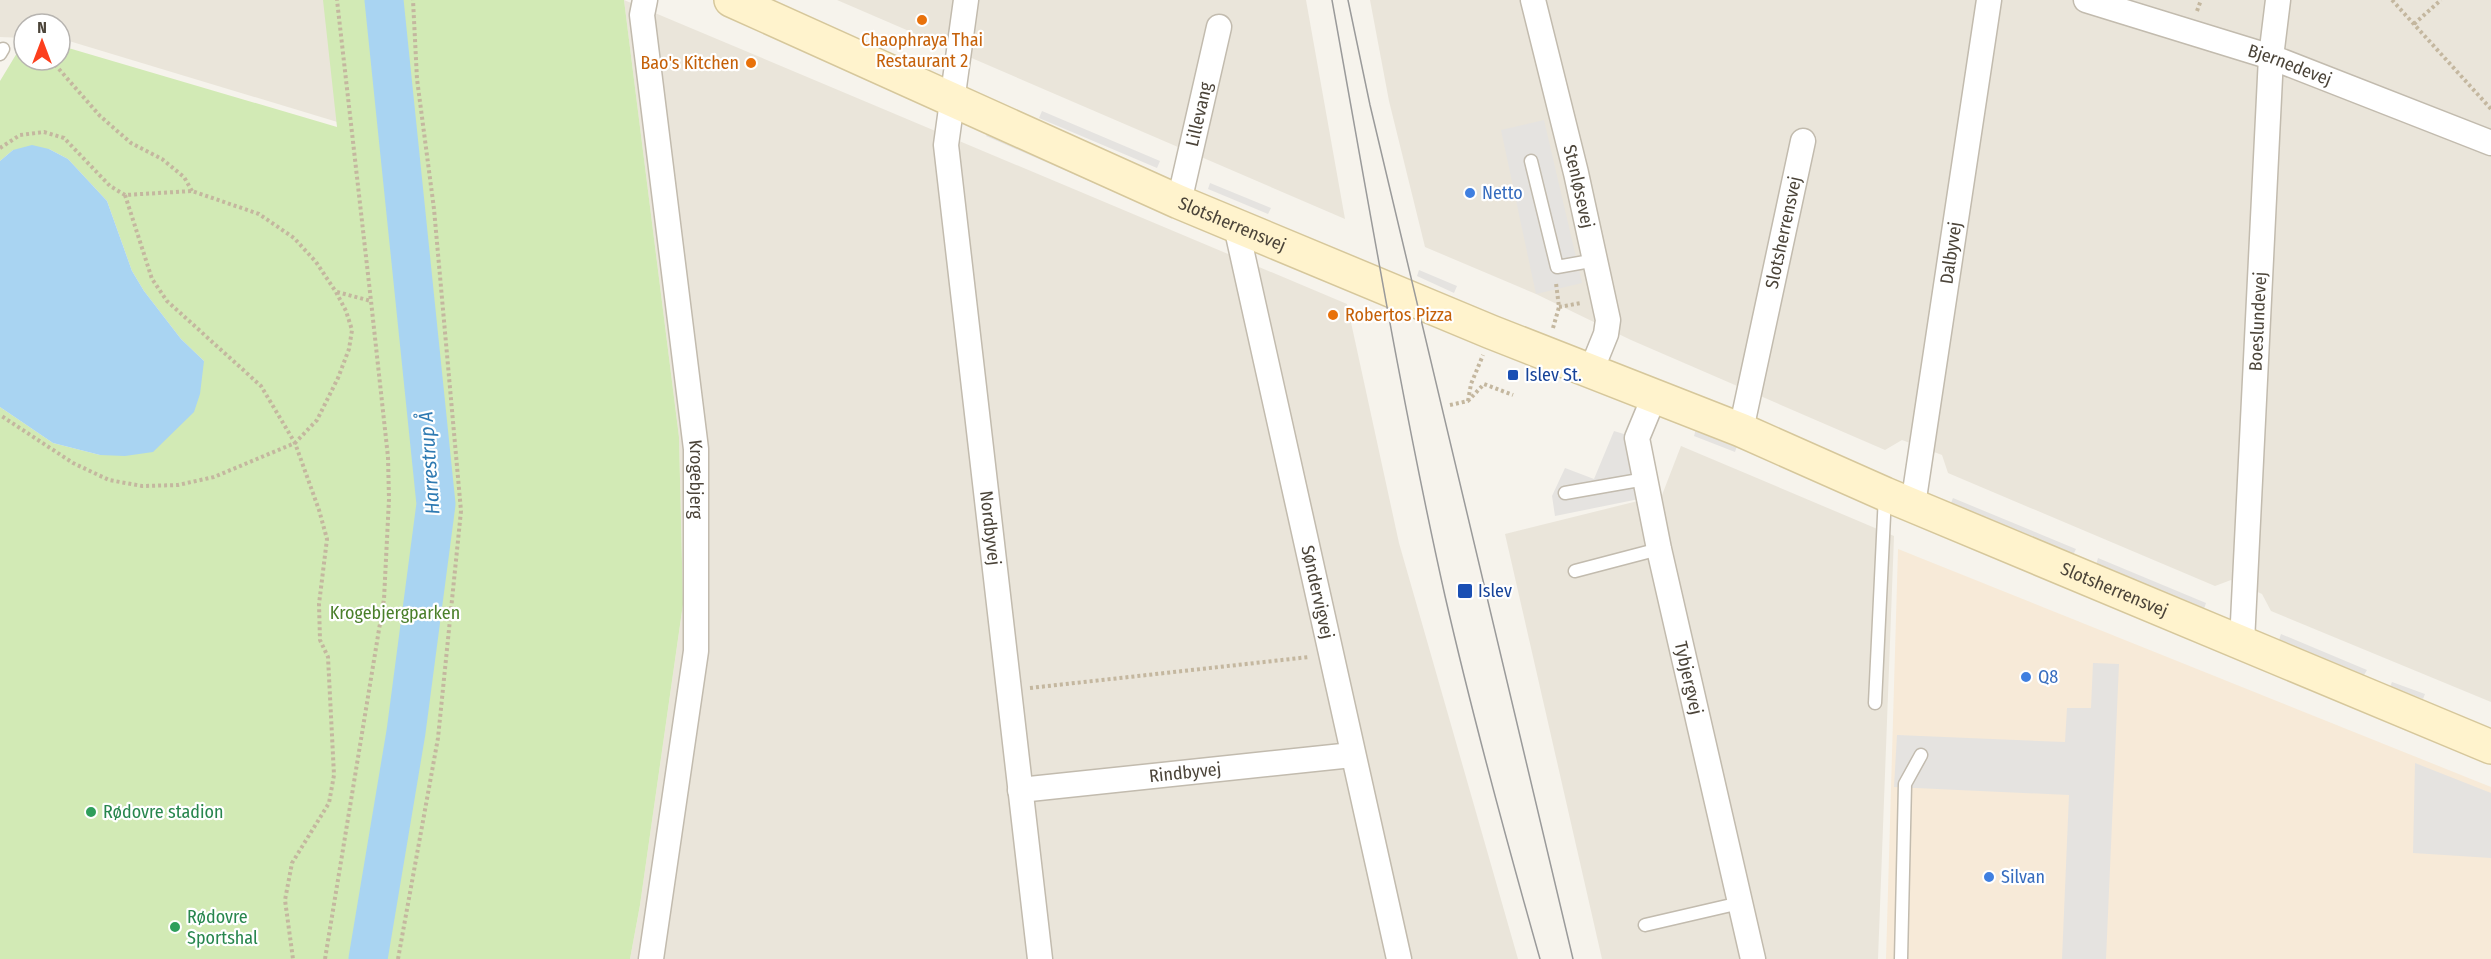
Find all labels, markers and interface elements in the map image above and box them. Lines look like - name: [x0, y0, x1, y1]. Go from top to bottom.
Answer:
- north arrow: [12, 12, 72, 72]
- marker: Chaophraya Thai Restaurant 2: [915, 13, 929, 27]
- text: N: [37, 18, 47, 37]
- place label: Chaophraya Thai Restaurant 2: [861, 29, 983, 72]
- street label: Bjernedevej: [2245, 40, 2335, 91]
- place label: Bao's Kitchen: [640, 52, 739, 74]
- marker: Bao's Kitchen: [744, 56, 758, 70]
- street label: Lillevang: [1181, 79, 1217, 149]
- street label: Stenløsevej: [1558, 142, 1599, 230]
- street label: Slotsherrensvej: [1761, 174, 1806, 291]
- place label: Netto: [1482, 182, 1523, 204]
- marker: Netto: [1463, 186, 1477, 200]
- street label: Slotsherrensvej: [1175, 192, 1289, 256]
- street label: Dalbyvej: [1935, 220, 1966, 285]
- street label: Boeslundevej: [2244, 271, 2271, 372]
- place label: Robertos Pizza: [1345, 304, 1453, 326]
- marker: Robertos Pizza: [1326, 308, 1340, 322]
- place label: Islev St.: [1525, 364, 1582, 386]
- marker: Islev St.: [1506, 368, 1520, 382]
- water label: Harrestrup Å: [412, 411, 445, 515]
- street label: Krogebjerg: [684, 438, 707, 520]
- street label: Nordbyvej: [975, 490, 1005, 566]
- street label: Søndervigvej: [1296, 543, 1338, 641]
- street label: Slotsherrensvej: [2057, 558, 2171, 622]
- place label: Islev: [1478, 580, 1512, 602]
- marker: Islev: [1456, 582, 1474, 600]
- park label: Krogebjergparken: [330, 602, 460, 624]
- street label: Tybjergvej: [1670, 639, 1708, 717]
- place label: Q8: [2038, 666, 2058, 688]
- marker: Q8: [2019, 670, 2033, 684]
- street label: Rindbyvej: [1148, 758, 1222, 787]
- place label: Rødovre stadion: [103, 801, 223, 823]
- marker: Rødovre stadion: [84, 805, 98, 819]
- place label: Silvan: [2001, 866, 2045, 888]
- marker: Silvan: [1982, 870, 1996, 884]
- place label: Rødovre Sportshal: [187, 906, 258, 949]
- marker: Rødovre Sportshal: [168, 920, 182, 934]

